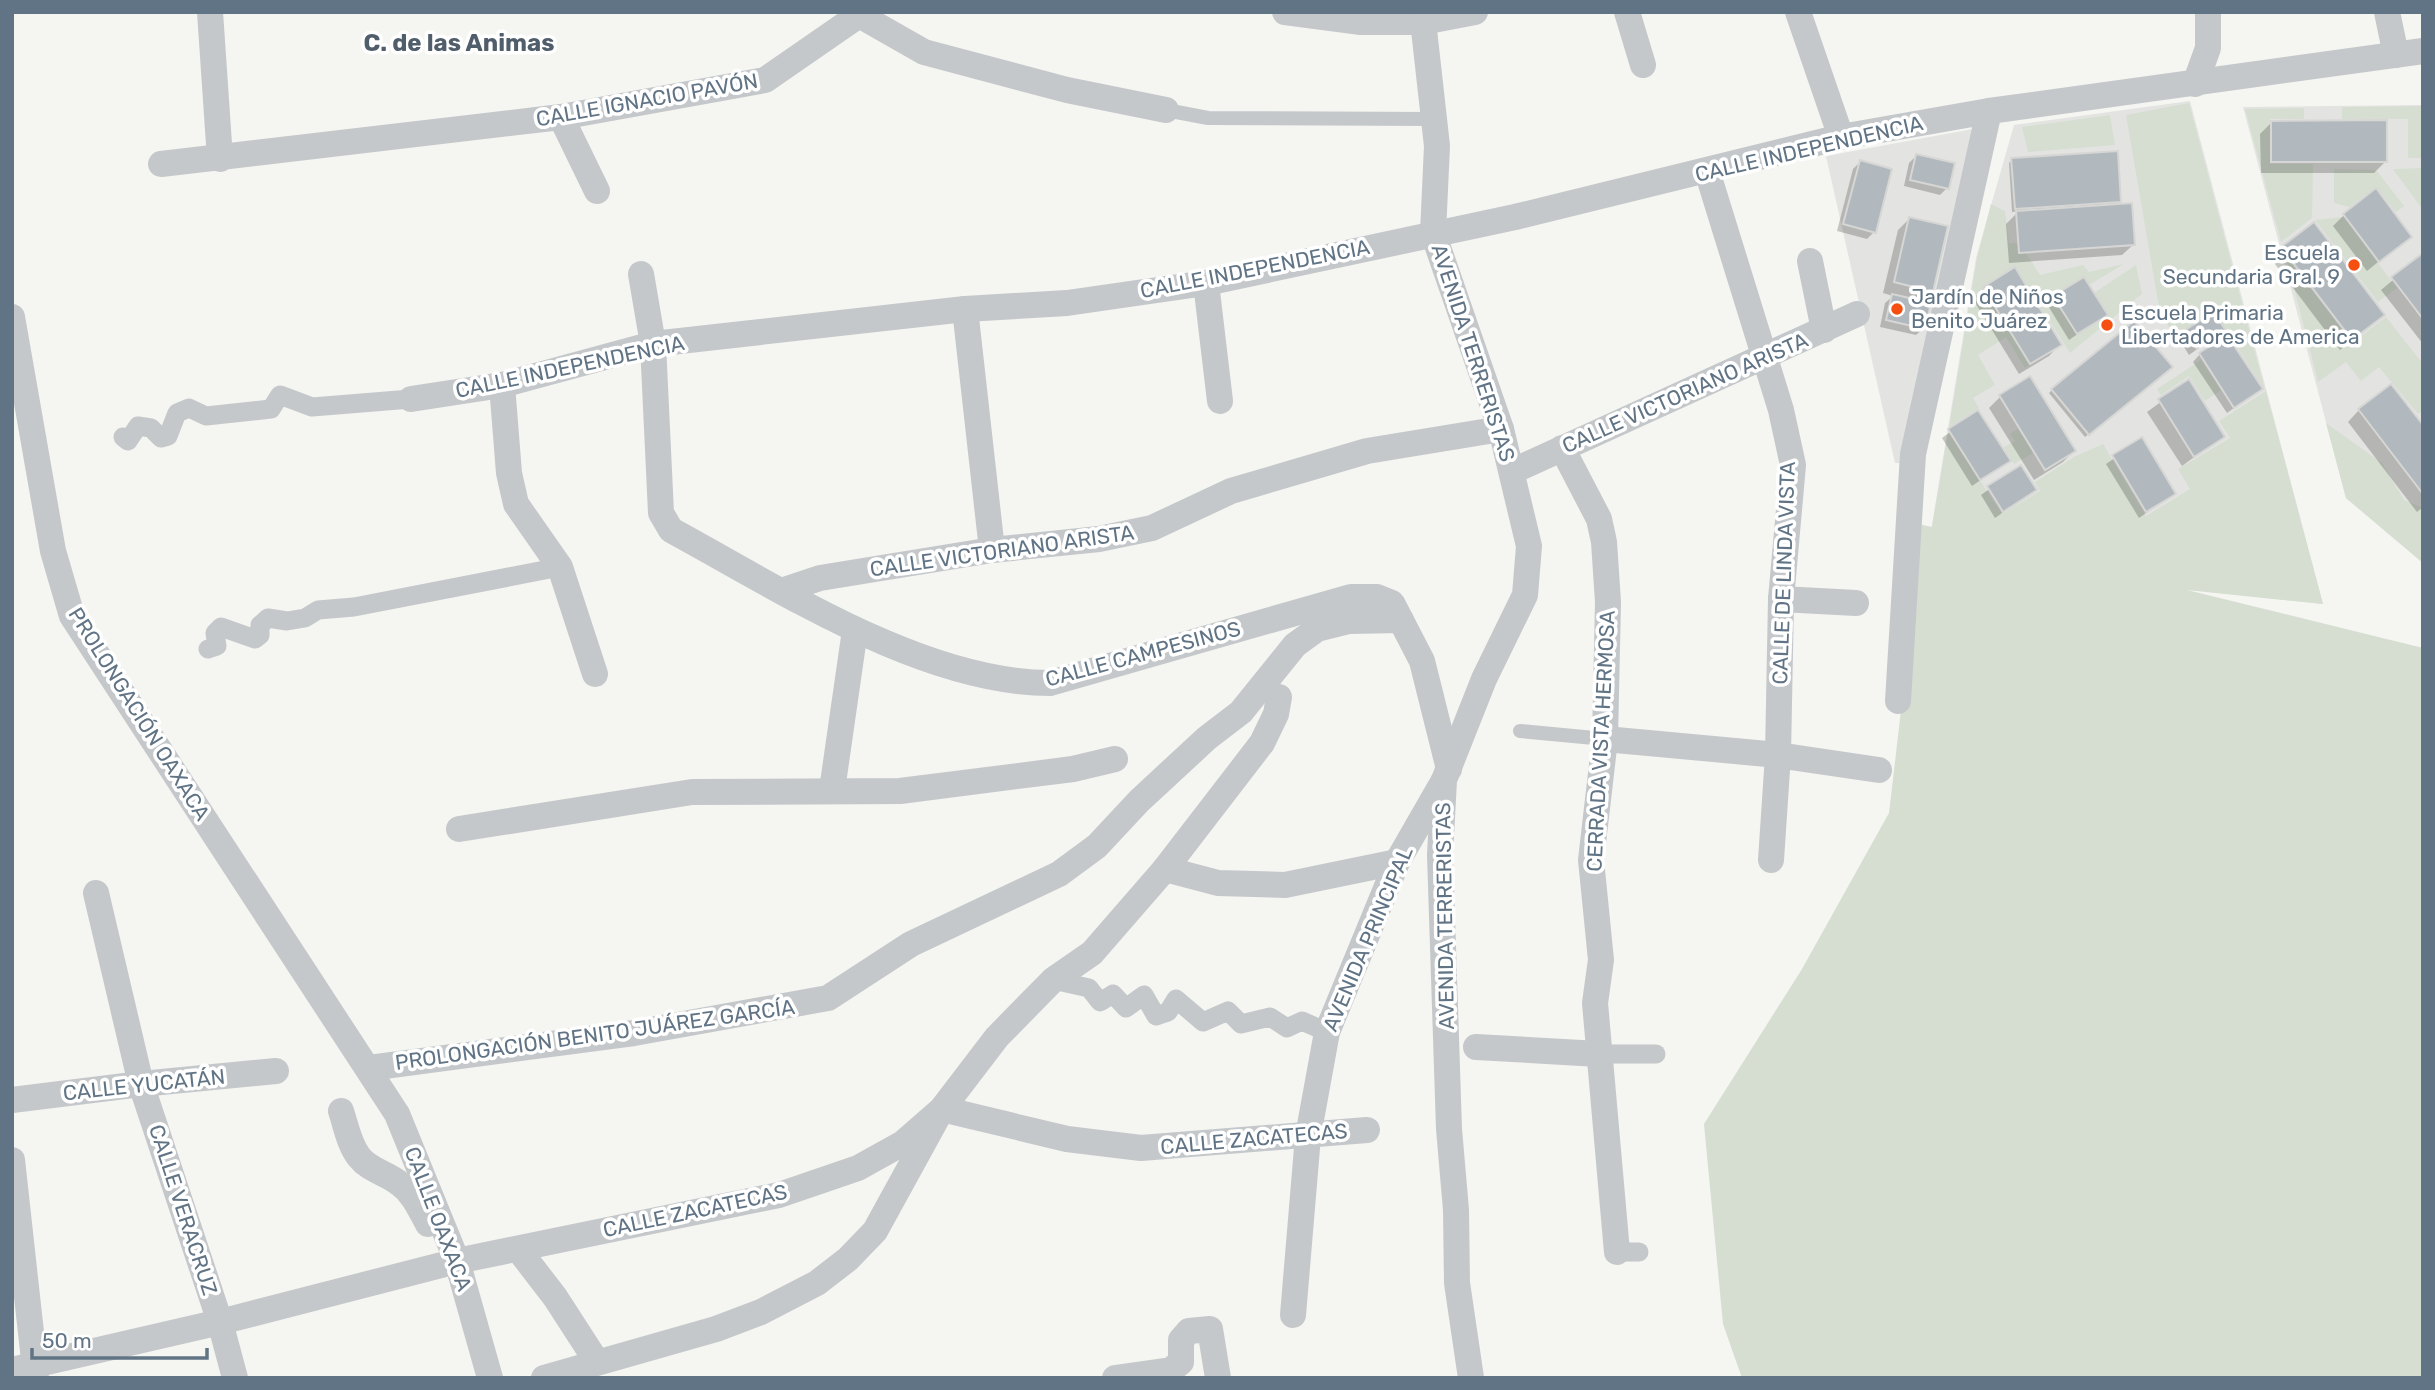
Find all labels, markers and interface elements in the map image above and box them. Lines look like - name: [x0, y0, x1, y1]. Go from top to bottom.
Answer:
- district label: C. de las Animas: [364, 29, 554, 57]
- street label: CALLE IGNACIO PAVÓN: [534, 68, 760, 131]
- street label: CALLE INDEPENDENCIA: [1692, 110, 1925, 187]
- street label: CALLE INDEPENDENCIA: [1138, 234, 1372, 303]
- place label: Escuela Secundaria Gral. 9: [2163, 240, 2340, 289]
- street label: AVENIDA TERRERISTAS: [1426, 241, 1520, 465]
- marker: Escuela Secundaria Gral. 9: [2346, 257, 2362, 273]
- place label: Jardín de Niños Benito Juárez: [1911, 284, 2064, 333]
- place label: Escuela Primaria Libertadores de America: [2121, 300, 2359, 349]
- marker: Jardín de Niños Benito Juárez: [1889, 301, 1905, 317]
- marker: Escuela Primaria Libertadores de America: [2099, 317, 2115, 333]
- street label: CALLE VICTORIANO ARISTA: [1558, 327, 1812, 458]
- street label: CALLE INDEPENDENCIA: [453, 330, 687, 403]
- street label: CALLE DE LINDA VISTA: [1767, 461, 1800, 685]
- street label: CALLE VICTORIANO ARISTA: [868, 520, 1136, 581]
- street label: PROLONGACIÓN OAXACA: [64, 603, 215, 825]
- street label: CERRADA VISTA HERMOSA: [1581, 610, 1620, 872]
- street label: CALLE CAMPESINOS: [1043, 615, 1243, 692]
- street label: AVENIDA TERRERISTAS: [1430, 802, 1459, 1030]
- street label: AVENIDA PRINCIPAL: [1317, 842, 1418, 1035]
- street label: PROLONGACIÓN BENITO JUÁREZ GARCÍA: [394, 994, 796, 1075]
- street label: CALLE YUCATÁN: [62, 1064, 226, 1105]
- street label: CALLE ZACATECAS: [1159, 1118, 1349, 1159]
- street label: CALLE VERACRUZ: [144, 1121, 223, 1298]
- street label: CALLE OAXACA: [399, 1143, 477, 1294]
- street label: CALLE ZACATECAS: [600, 1179, 789, 1242]
- scale bar: [32, 1316, 206, 1360]
- text: 50 m: [42, 1328, 92, 1353]

